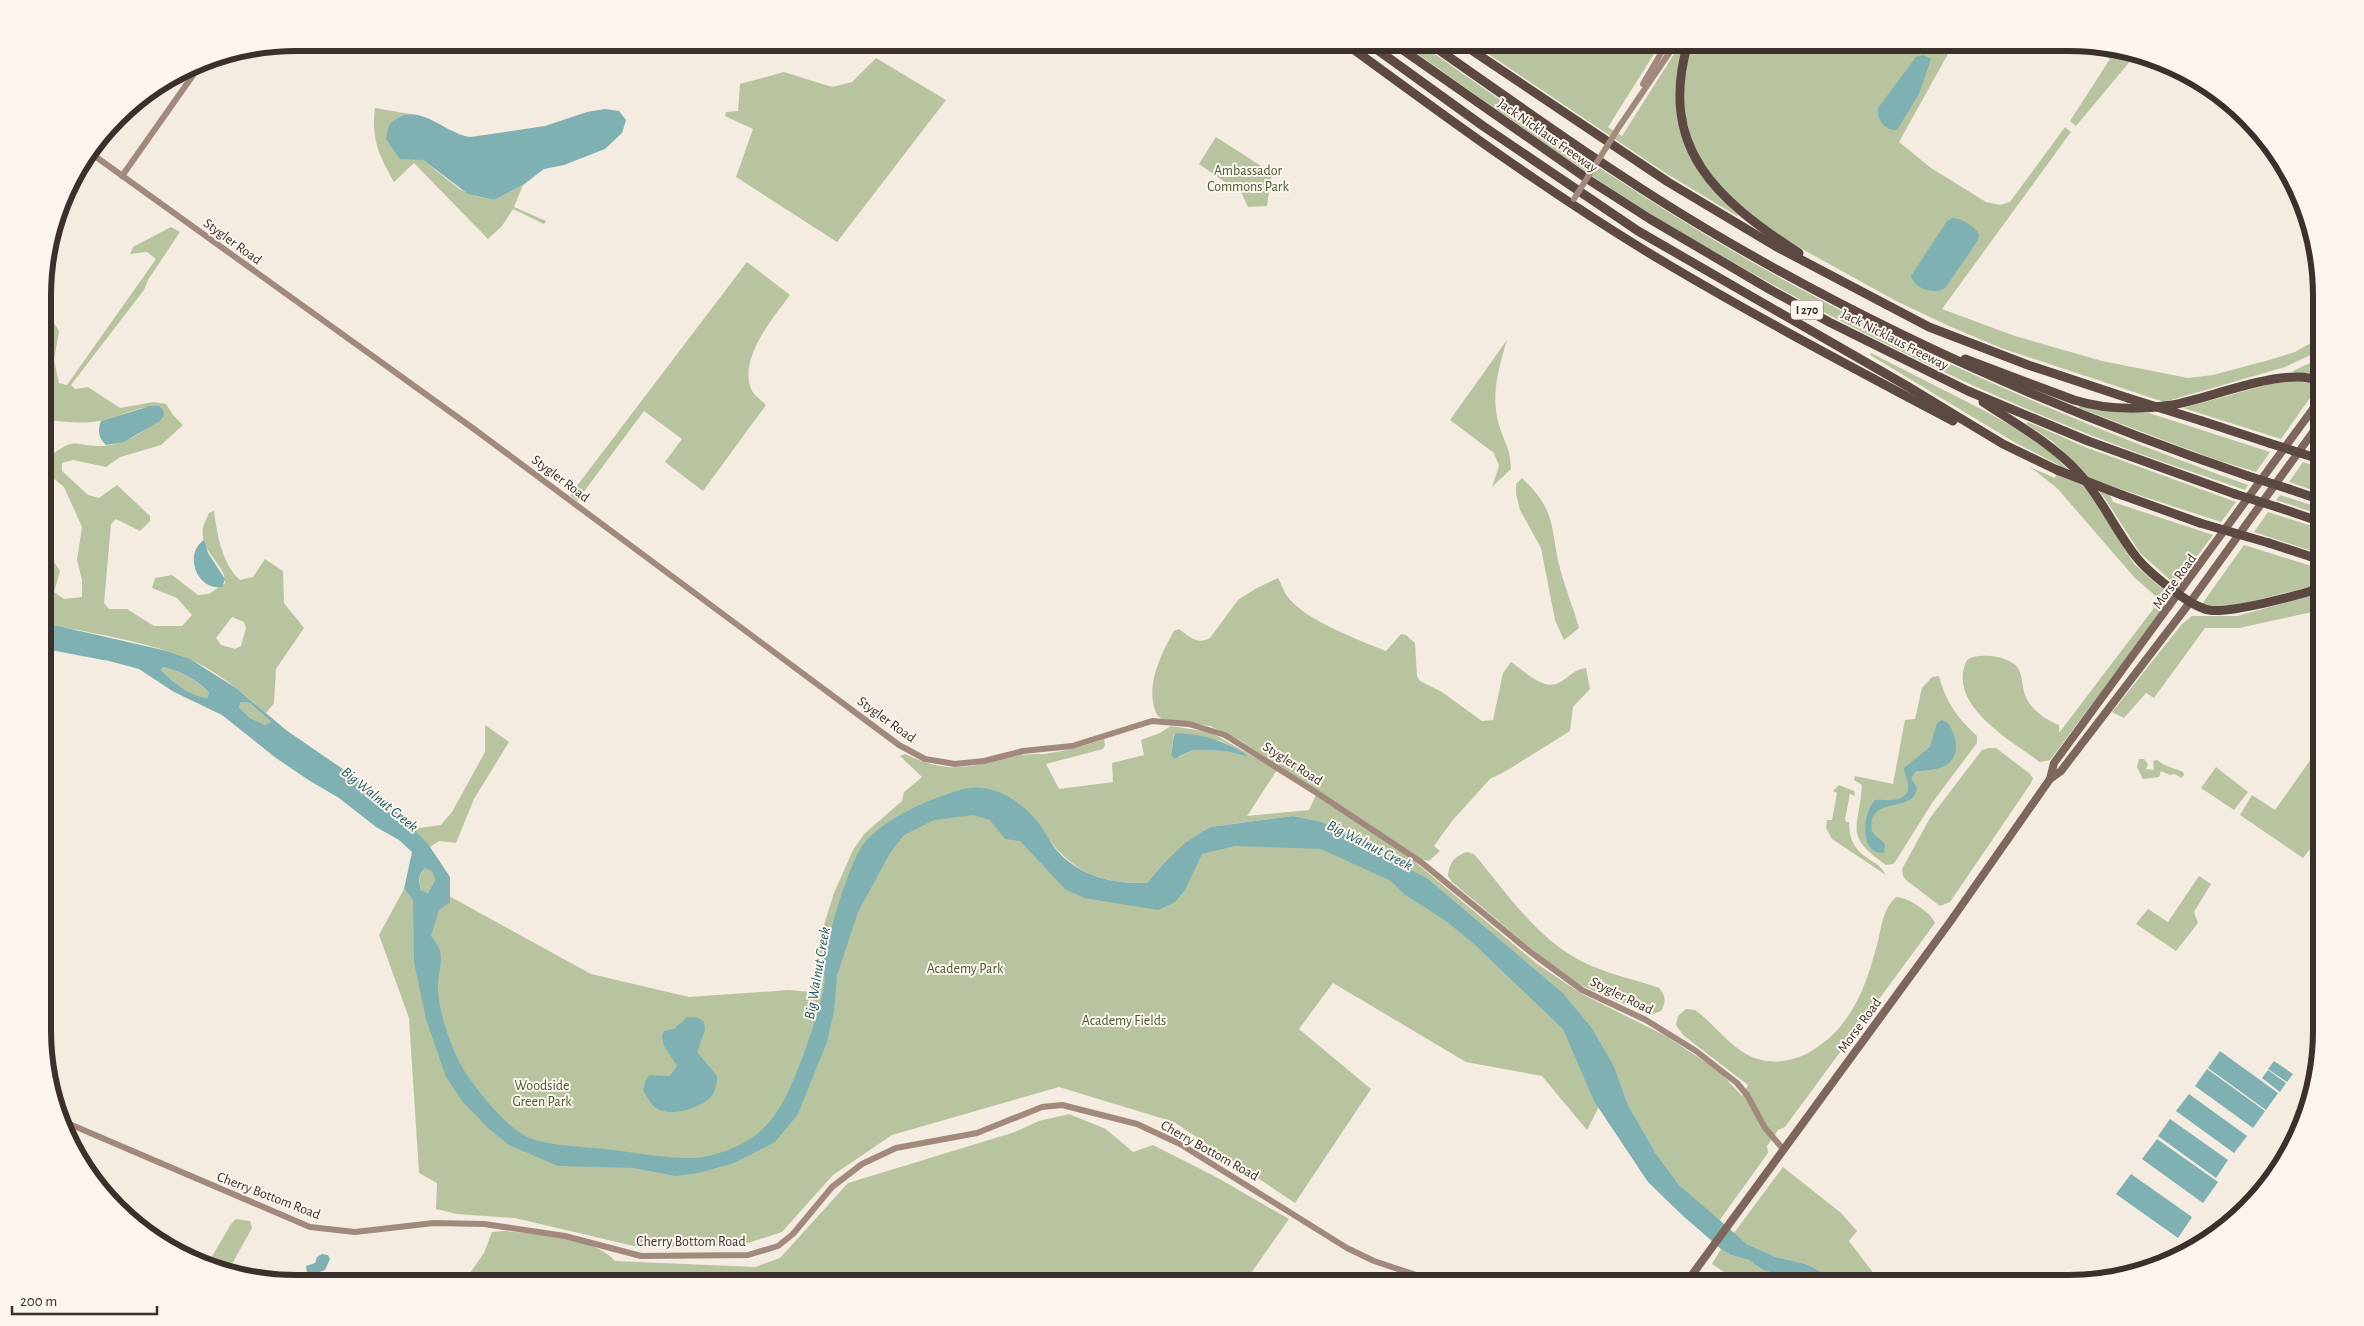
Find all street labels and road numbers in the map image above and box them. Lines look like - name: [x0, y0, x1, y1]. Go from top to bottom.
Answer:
- street label: Jack Nicklaus Freeway: [1495, 96, 1600, 176]
- street label: Stygler Road: [201, 216, 264, 268]
- road number: I 270: [1791, 300, 1823, 320]
- street label: Jack Nicklaus Freeway: [1839, 307, 1950, 373]
- street label: Stygler Road: [529, 453, 592, 505]
- street label: Morse Road: [2150, 552, 2199, 612]
- street label: Stygler Road: [855, 694, 918, 746]
- street label: Stygler Road: [1260, 739, 1325, 788]
- street label: Stygler Road: [1588, 975, 1655, 1017]
- street label: Morse Road: [1835, 996, 1884, 1056]
- street label: Cherry Bottom Road: [1158, 1118, 1261, 1184]
- street label: Cherry Bottom Road: [215, 1170, 322, 1222]
- street label: Cherry Bottom Road: [636, 1235, 746, 1249]

